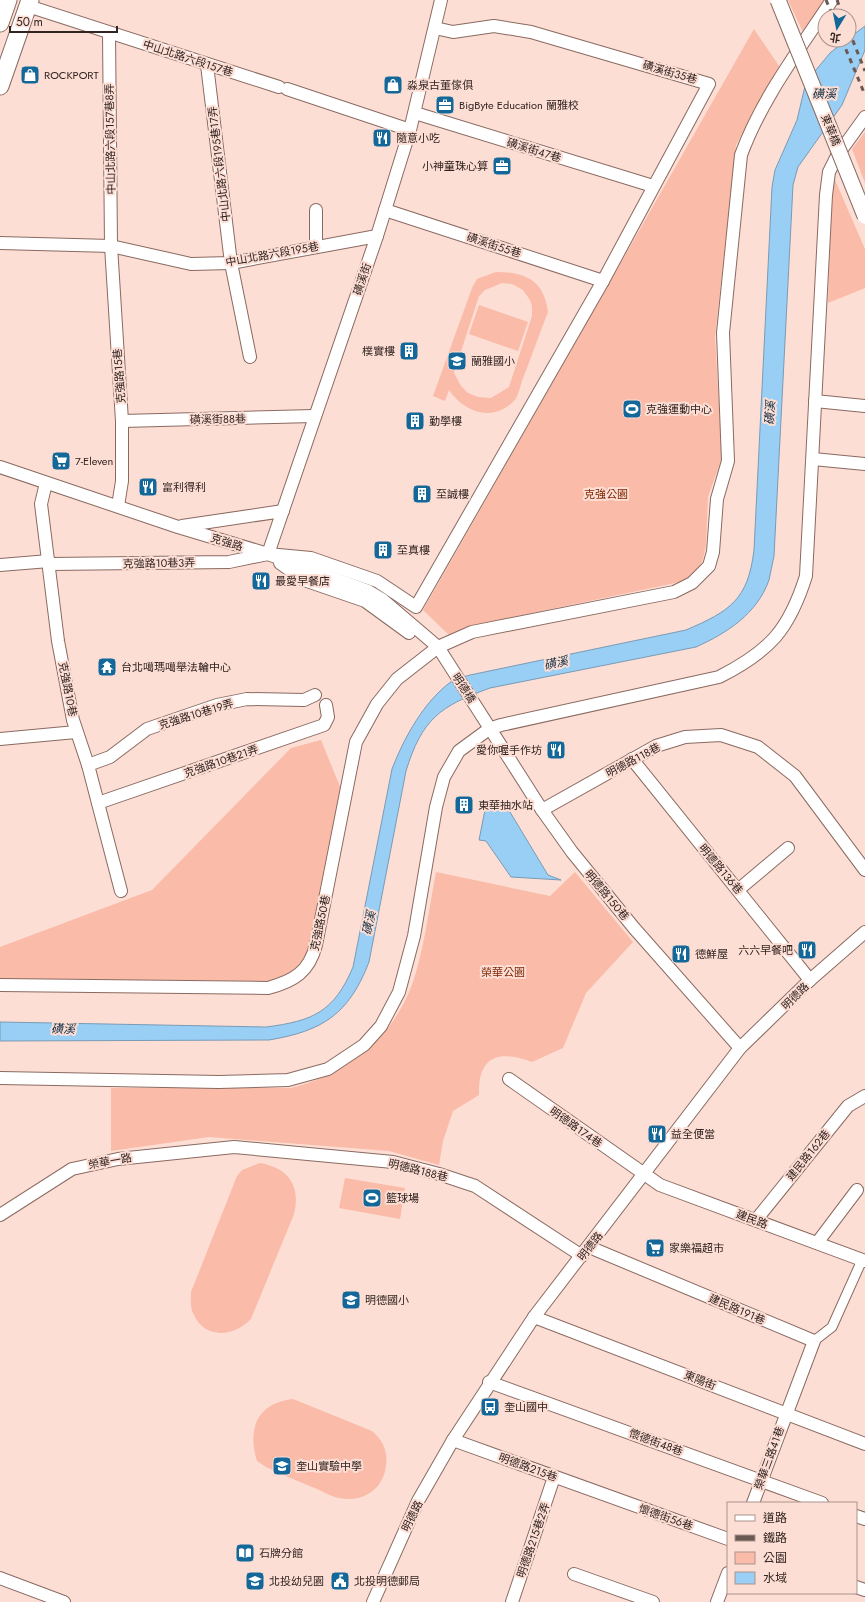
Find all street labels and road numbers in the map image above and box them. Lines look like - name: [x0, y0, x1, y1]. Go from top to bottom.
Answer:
- street label: 中山北路六段157巷: [141, 36, 235, 80]
- street label: 磺溪街35巷: [641, 57, 699, 87]
- street label: 中山北路六段157巷8弄: [101, 83, 119, 195]
- street label: 中山北路六段195巷17弄: [204, 105, 234, 223]
- street label: 東華橋: [817, 112, 845, 148]
- street label: 磺溪街47巷: [505, 134, 563, 166]
- street label: 磺溪街55巷: [465, 229, 523, 261]
- street label: 中山北路六段195巷: [224, 238, 320, 270]
- street label: 磺溪街: [349, 261, 375, 297]
- street label: 克強路15巷: [109, 348, 129, 404]
- street label: 磺溪街88巷: [190, 411, 246, 427]
- street label: 克強路: [209, 530, 245, 554]
- street label: 克強路10巷3弄: [123, 554, 195, 572]
- street label: 克強路10巷: [55, 660, 81, 718]
- street label: 明德橋: [448, 670, 480, 706]
- street label: 克強路10巷19弄: [156, 695, 236, 733]
- street label: 明德路118巷: [603, 739, 663, 781]
- street label: 克強路10巷21弄: [182, 741, 260, 781]
- street label: 明德路136巷: [695, 840, 747, 898]
- street label: 明德路150巷: [581, 866, 633, 924]
- street label: 克強路50巷: [306, 894, 334, 952]
- street label: 明德路: [778, 979, 812, 1013]
- street label: 明德路174巷: [546, 1103, 606, 1151]
- street label: 建民路162巷: [782, 1126, 834, 1184]
- street label: 榮華一路: [87, 1149, 133, 1173]
- street label: 明德路188巷: [386, 1155, 450, 1185]
- street label: 建民路: [734, 1206, 770, 1232]
- street label: 明德路: [574, 1228, 606, 1264]
- street label: 建民路191巷: [706, 1290, 768, 1328]
- street label: 東陽街: [682, 1367, 718, 1393]
- street label: 榮華三路41巷: [750, 1424, 788, 1492]
- street label: 懷德街48巷: [627, 1425, 685, 1459]
- street label: 明德路215巷: [496, 1449, 560, 1485]
- street label: 明德路: [398, 1498, 426, 1534]
- street label: 明德路215巷2弄: [513, 1500, 553, 1580]
- street label: 懷德街56巷: [637, 1500, 695, 1534]

